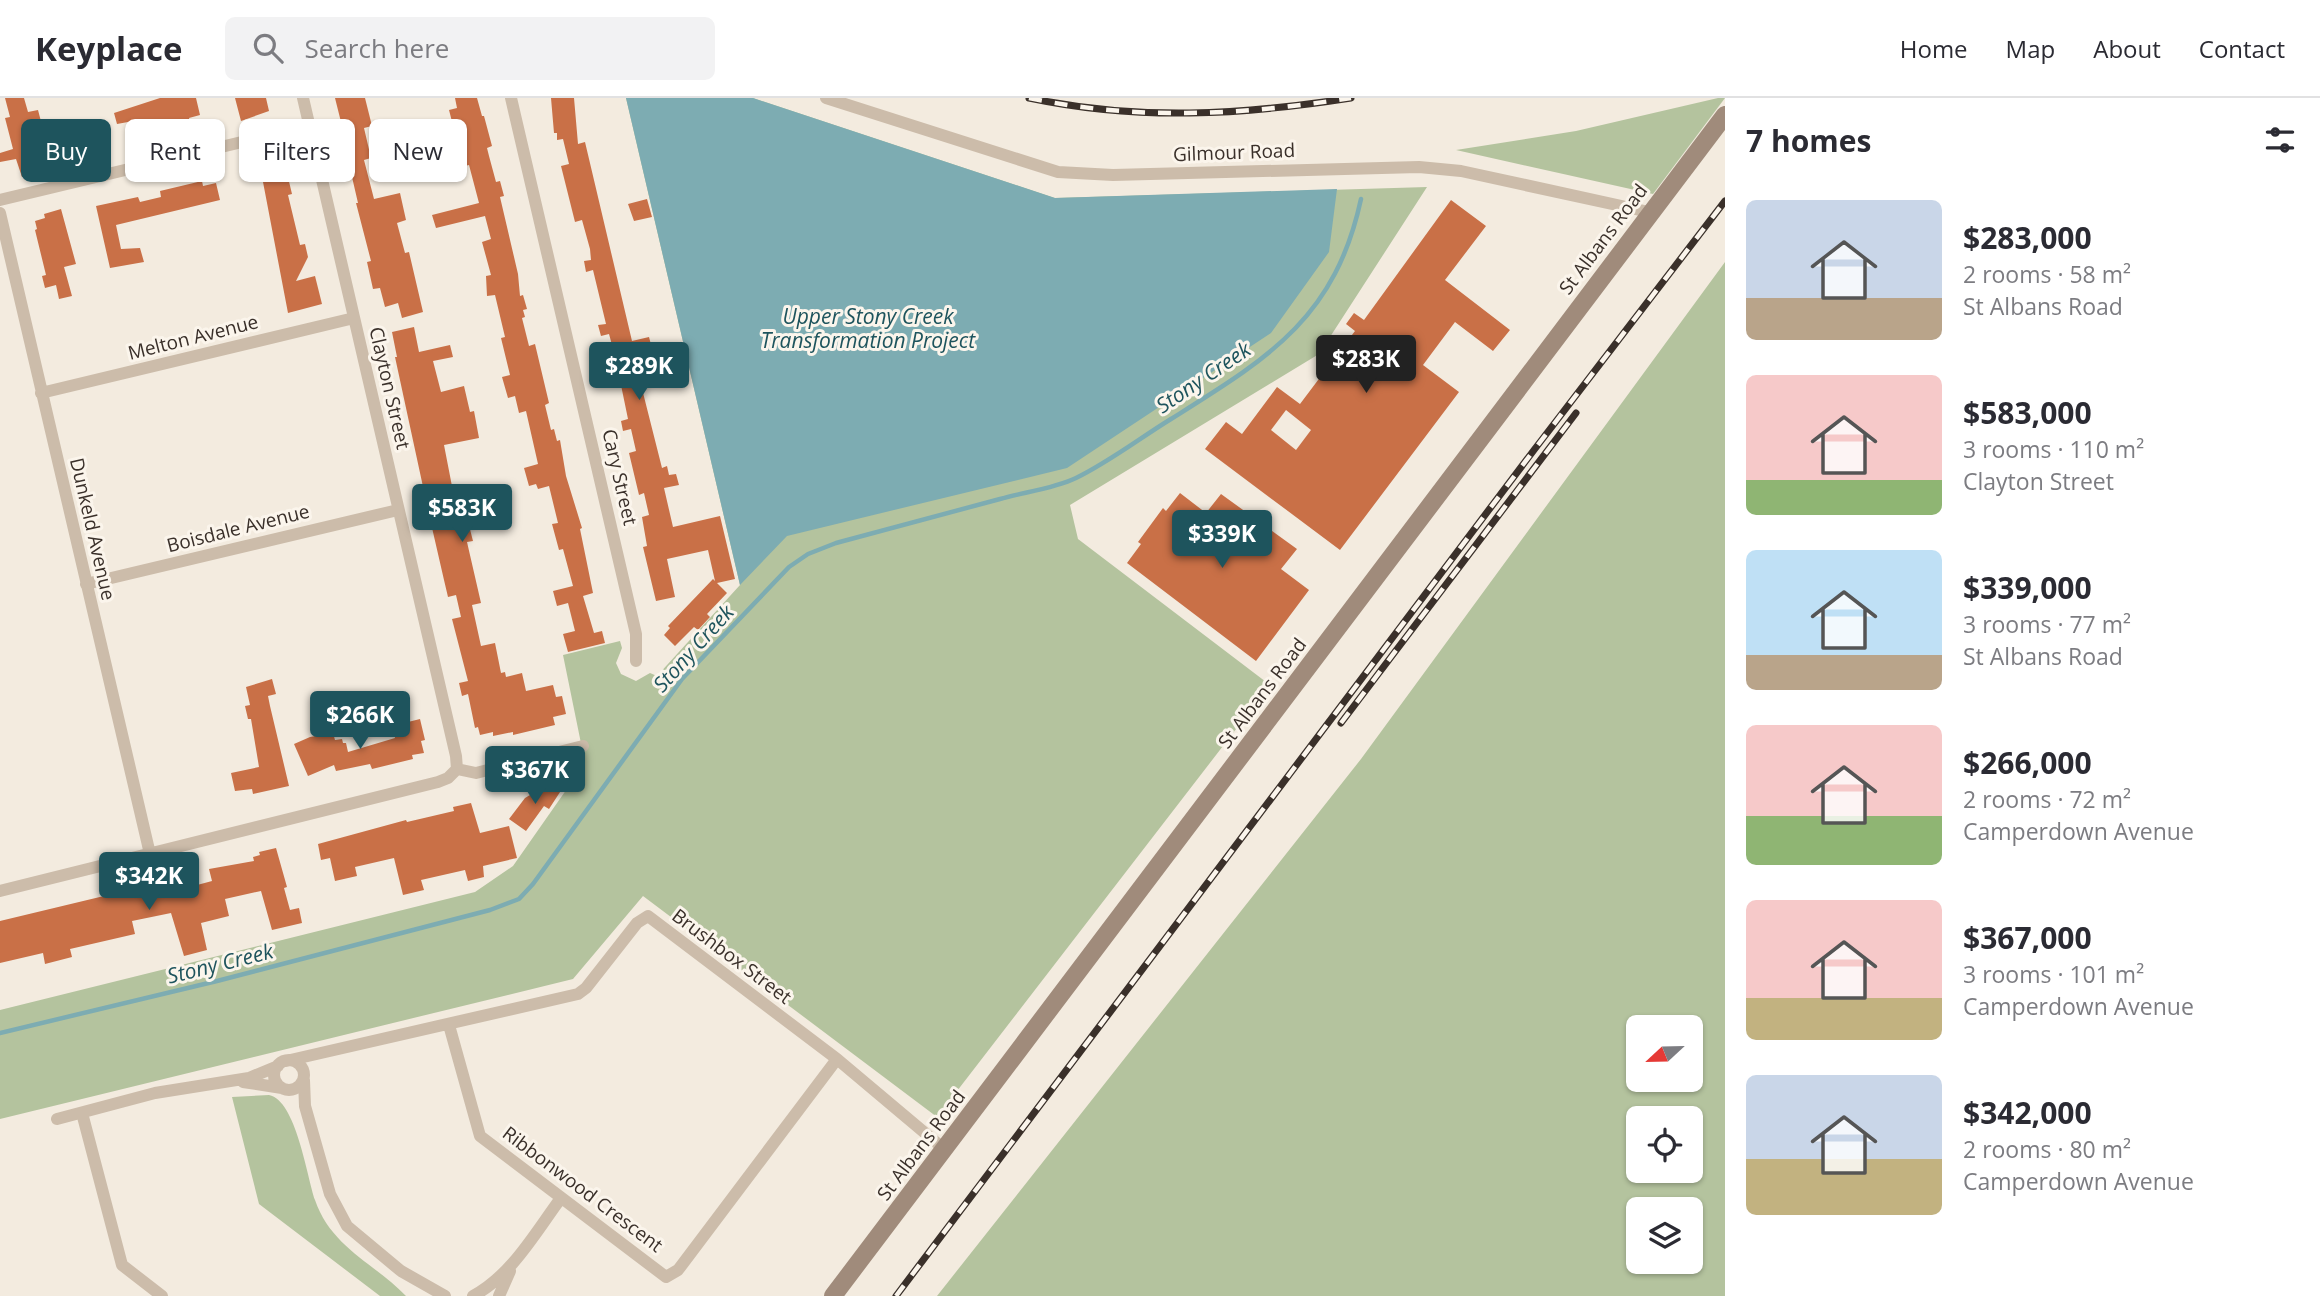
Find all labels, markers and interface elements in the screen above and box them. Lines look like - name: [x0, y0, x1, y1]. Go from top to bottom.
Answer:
- search box: [225, 17, 715, 80]
- text: Keyplace: [35, 26, 183, 71]
- icon: search: [249, 29, 287, 67]
- text: Search here: [305, 30, 449, 66]
- text: Home: [1900, 32, 1968, 65]
- text: Map: [2006, 32, 2055, 65]
- text: About: [2093, 32, 2161, 65]
- text: Contact: [2199, 32, 2285, 65]
- chip: Buy: [21, 119, 111, 182]
- chip: Rent: [125, 119, 225, 182]
- chip: Filters: [239, 119, 355, 182]
- chip: New: [369, 119, 467, 182]
- text: 7 homes: [1746, 120, 1871, 161]
- icon: filters: [2261, 121, 2299, 159]
- street label: Gilmour Road: [1173, 137, 1295, 167]
- street label: St Albans Road: [1553, 178, 1653, 300]
- text: $283,000: [1963, 217, 2092, 258]
- icon: home: [1802, 228, 1886, 312]
- text: 2 rooms · 58 m²: [1963, 258, 2131, 290]
- text: St Albans Road: [1963, 290, 2123, 322]
- water label: Upper Stony Creek Transformation Project: [761, 302, 976, 354]
- street label: Melton Avenue: [125, 308, 261, 366]
- street label: Clayton Street: [363, 324, 417, 452]
- water label: Stony Creek: [1150, 335, 1256, 419]
- pin: $283K: [1317, 336, 1415, 395]
- pin: $289K: [590, 342, 688, 402]
- text: $283K: [1332, 342, 1400, 374]
- text: $289K: [605, 349, 673, 381]
- text: $583,000: [1963, 392, 2092, 433]
- icon: home: [1802, 403, 1886, 487]
- street label: Cary Street: [596, 426, 644, 528]
- text: 3 rooms · 110 m²: [1963, 433, 2144, 465]
- street label: Dunkeld Avenue: [64, 455, 122, 603]
- text: Clayton Street: [1963, 465, 2114, 497]
- pin: $583K: [413, 484, 511, 544]
- text: $583K: [428, 491, 496, 523]
- street label: Boisdale Avenue: [164, 498, 312, 558]
- pin: $339K: [1173, 510, 1271, 570]
- text: $339K: [1188, 517, 1256, 549]
- text: $339,000: [1963, 567, 2092, 608]
- icon: home: [1802, 578, 1886, 662]
- water label: Stony Creek: [646, 598, 740, 698]
- text: 3 rooms · 77 m²: [1963, 608, 2131, 640]
- street label: St Albans Road: [1212, 632, 1312, 754]
- text: St Albans Road: [1963, 640, 2123, 672]
- pin: $266K: [311, 692, 409, 751]
- text: $266K: [326, 698, 394, 730]
- text: $266,000: [1963, 742, 2092, 783]
- pin: $367K: [486, 746, 584, 806]
- text: $367K: [501, 753, 569, 785]
- icon: home: [1802, 753, 1886, 837]
- text: 2 rooms · 72 m²: [1963, 783, 2131, 815]
- text: Camperdown Avenue: [1963, 815, 2194, 847]
- pin: $342K: [100, 852, 198, 912]
- text: $342K: [115, 859, 183, 891]
- street label: Brushbox Street: [667, 902, 797, 1010]
- text: $367,000: [1963, 917, 2092, 958]
- icon: home: [1802, 928, 1886, 1012]
- water label: Stony Creek: [164, 936, 277, 990]
- text: 3 rooms · 101 m²: [1963, 958, 2144, 990]
- text: Camperdown Avenue: [1963, 990, 2194, 1022]
- north arrow: [1626, 1015, 1703, 1092]
- map controls: [1626, 1015, 1703, 1274]
- street label: St Albans Road: [871, 1084, 971, 1206]
- text: $342,000: [1963, 1092, 2092, 1133]
- icon: home: [1802, 1103, 1886, 1187]
- button: locate: [1626, 1106, 1703, 1183]
- street label: Ribbonwood Crescent: [497, 1120, 669, 1258]
- text: 2 rooms · 80 m²: [1963, 1133, 2131, 1165]
- text: Camperdown Avenue: [1963, 1165, 2194, 1197]
- button: layers: [1626, 1197, 1703, 1274]

